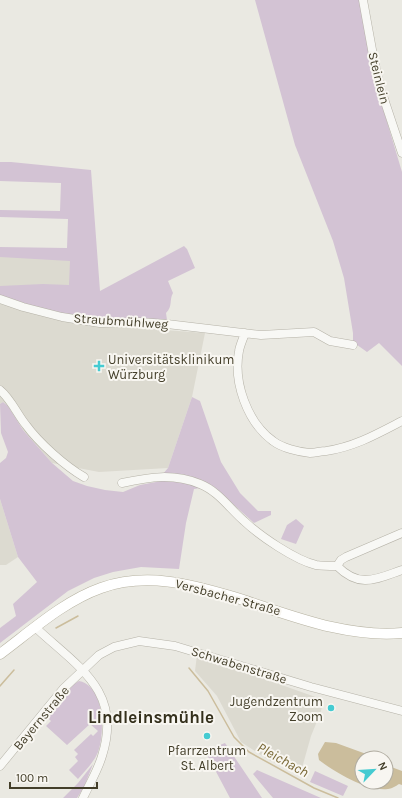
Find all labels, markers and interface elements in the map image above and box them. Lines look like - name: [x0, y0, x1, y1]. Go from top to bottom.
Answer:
- street label: Steinlein: [365, 50, 393, 106]
- street label: Straubmühlweg: [73, 310, 170, 332]
- place label: Universitätsklinikum Würzburg: [108, 352, 235, 382]
- marker: Universitätsklinikum Würzburg: [93, 360, 105, 372]
- street label: Versbacher Straße: [174, 576, 283, 618]
- street label: Schwabenstraße: [189, 643, 289, 687]
- street label: Bayernstraße: [10, 683, 72, 753]
- place label: Jugendzentrum Zoom: [230, 694, 323, 724]
- marker: Jugendzentrum Zoom: [326, 703, 336, 713]
- district label: Lindleinsmühle: [88, 707, 214, 727]
- marker: Pfarrzentrum St. Albert: [202, 731, 212, 741]
- water label: Pleichach: [254, 739, 312, 781]
- place label: Pfarrzentrum St. Albert: [168, 743, 246, 773]
- north arrow: [354, 750, 394, 790]
- text: N: [375, 760, 390, 772]
- scale bar: [10, 764, 97, 790]
- text: 100 m: [16, 771, 48, 785]

